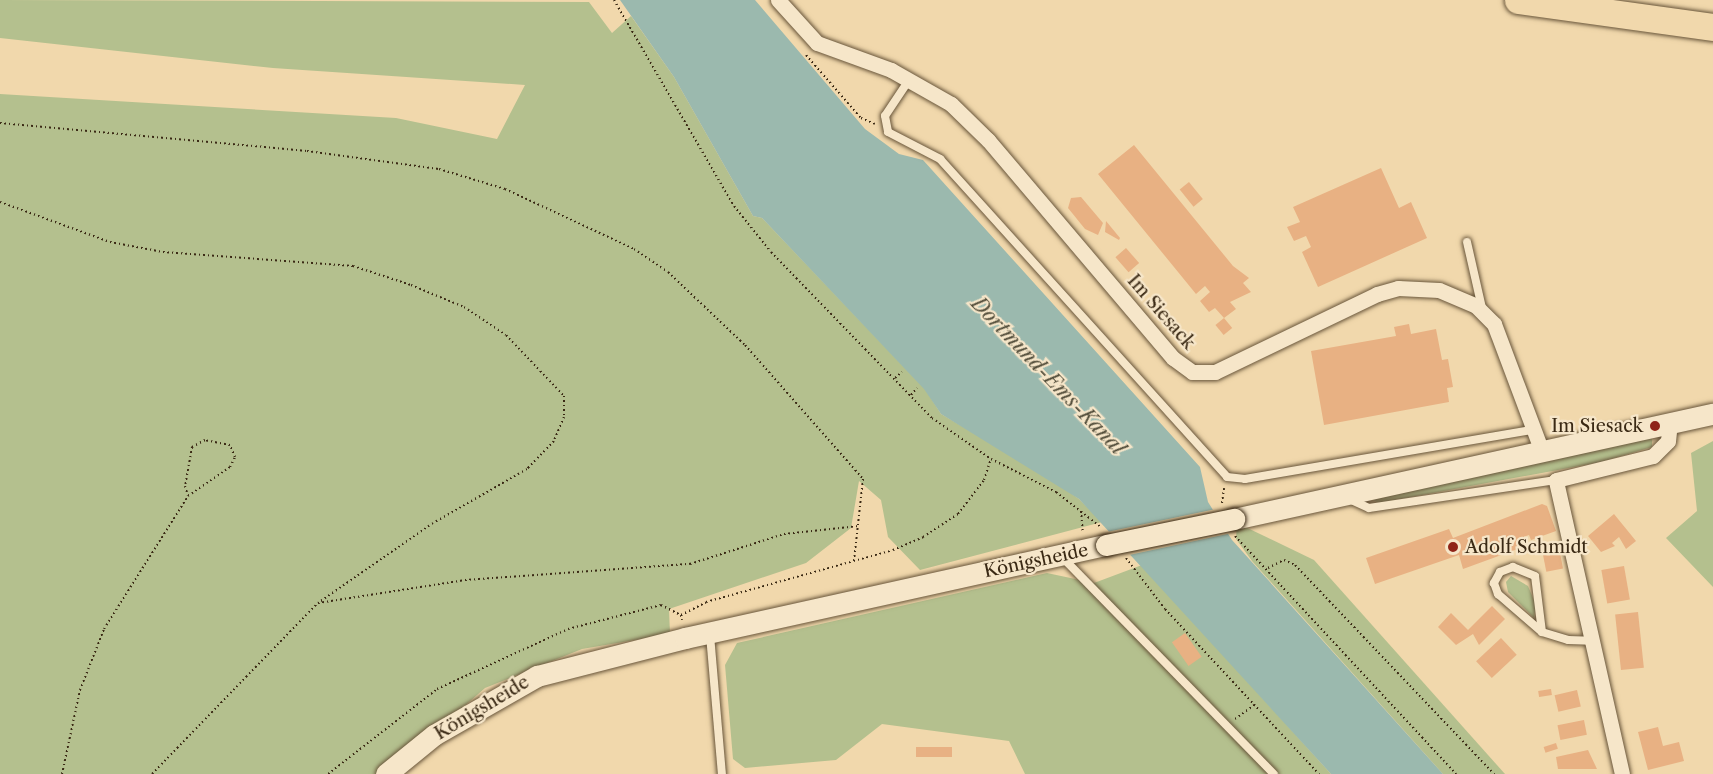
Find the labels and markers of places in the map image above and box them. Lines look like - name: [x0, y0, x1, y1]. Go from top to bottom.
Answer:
- place label: Im Siesack: [1551, 415, 1643, 437]
- marker: Im Siesack: [1648, 419, 1662, 433]
- place label: Adolf Schmidt: [1465, 536, 1588, 558]
- marker: Adolf Schmidt: [1446, 540, 1460, 554]

